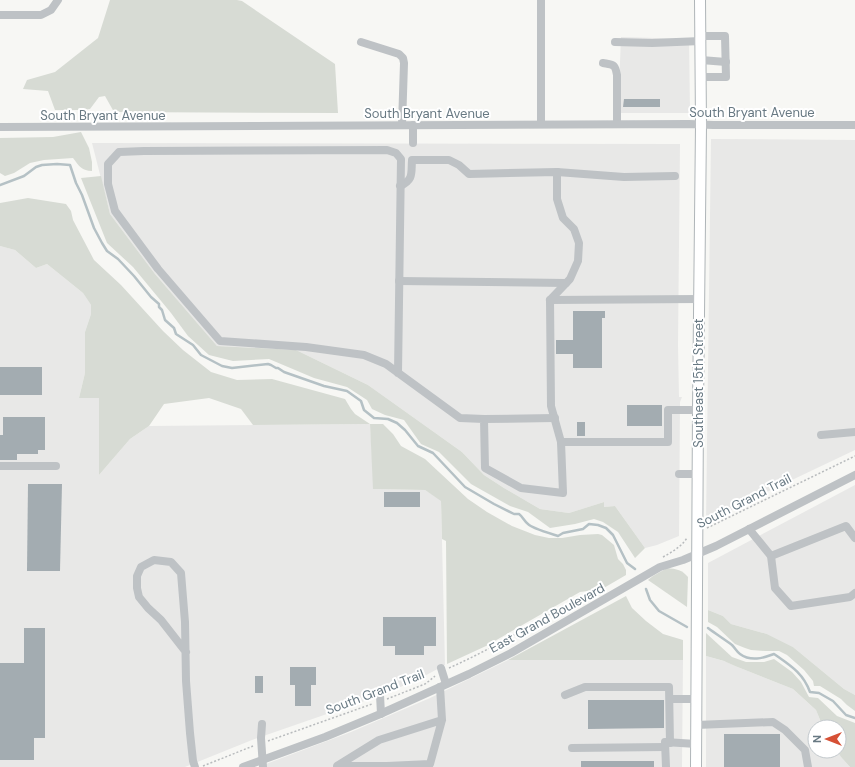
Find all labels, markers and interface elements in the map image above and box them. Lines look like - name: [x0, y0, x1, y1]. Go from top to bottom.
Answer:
- street label: South Bryant Avenue: [689, 104, 815, 121]
- street label: South Bryant Avenue: [364, 105, 490, 122]
- street label: South Bryant Avenue: [40, 107, 166, 124]
- street label: Southeast 15th Street: [690, 318, 707, 448]
- street label: South Grand Trail: [694, 470, 794, 532]
- street label: East Grand Boulevard: [486, 579, 608, 657]
- street label: South Grand Trail: [323, 665, 427, 719]
- north arrow: [807, 719, 847, 759]
- text: N: [810, 735, 824, 743]

